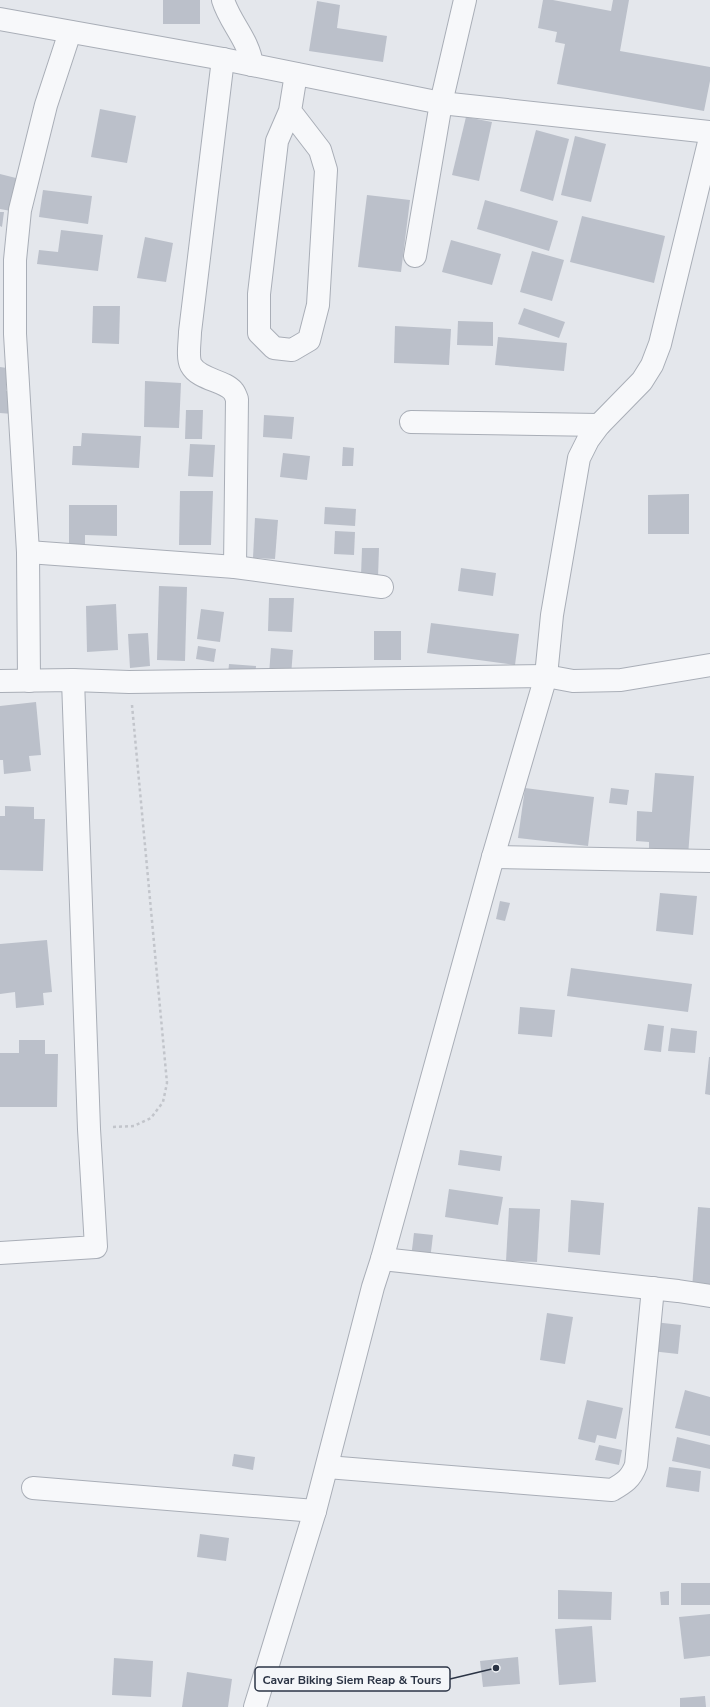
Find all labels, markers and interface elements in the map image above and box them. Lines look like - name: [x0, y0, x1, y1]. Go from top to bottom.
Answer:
- callout: Cavar Biking Siem Reap & Tours: [255, 1667, 450, 1691]
- text: Cavar Biking Siem Reap & Tours: [263, 1672, 442, 1688]

